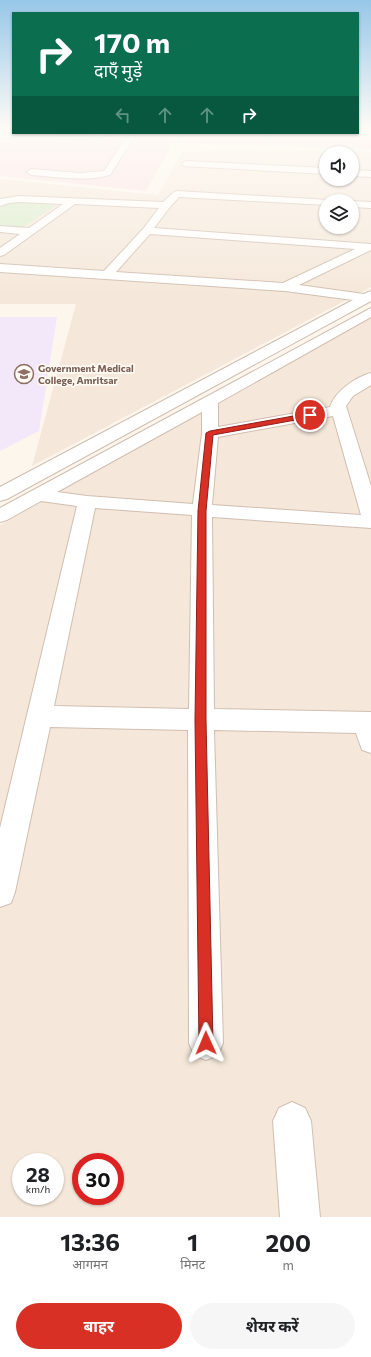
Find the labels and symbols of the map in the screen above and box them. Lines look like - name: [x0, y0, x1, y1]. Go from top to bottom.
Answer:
- place label: Government Medical College, Amritsar: [38, 362, 134, 386]
- school or university icon: Government Medical College, Amritsar: [13, 363, 35, 385]
- pin: [293, 398, 327, 432]
- position arrow: [185, 1022, 227, 1064]
- speed limit sign: 30: [72, 1153, 124, 1205]

